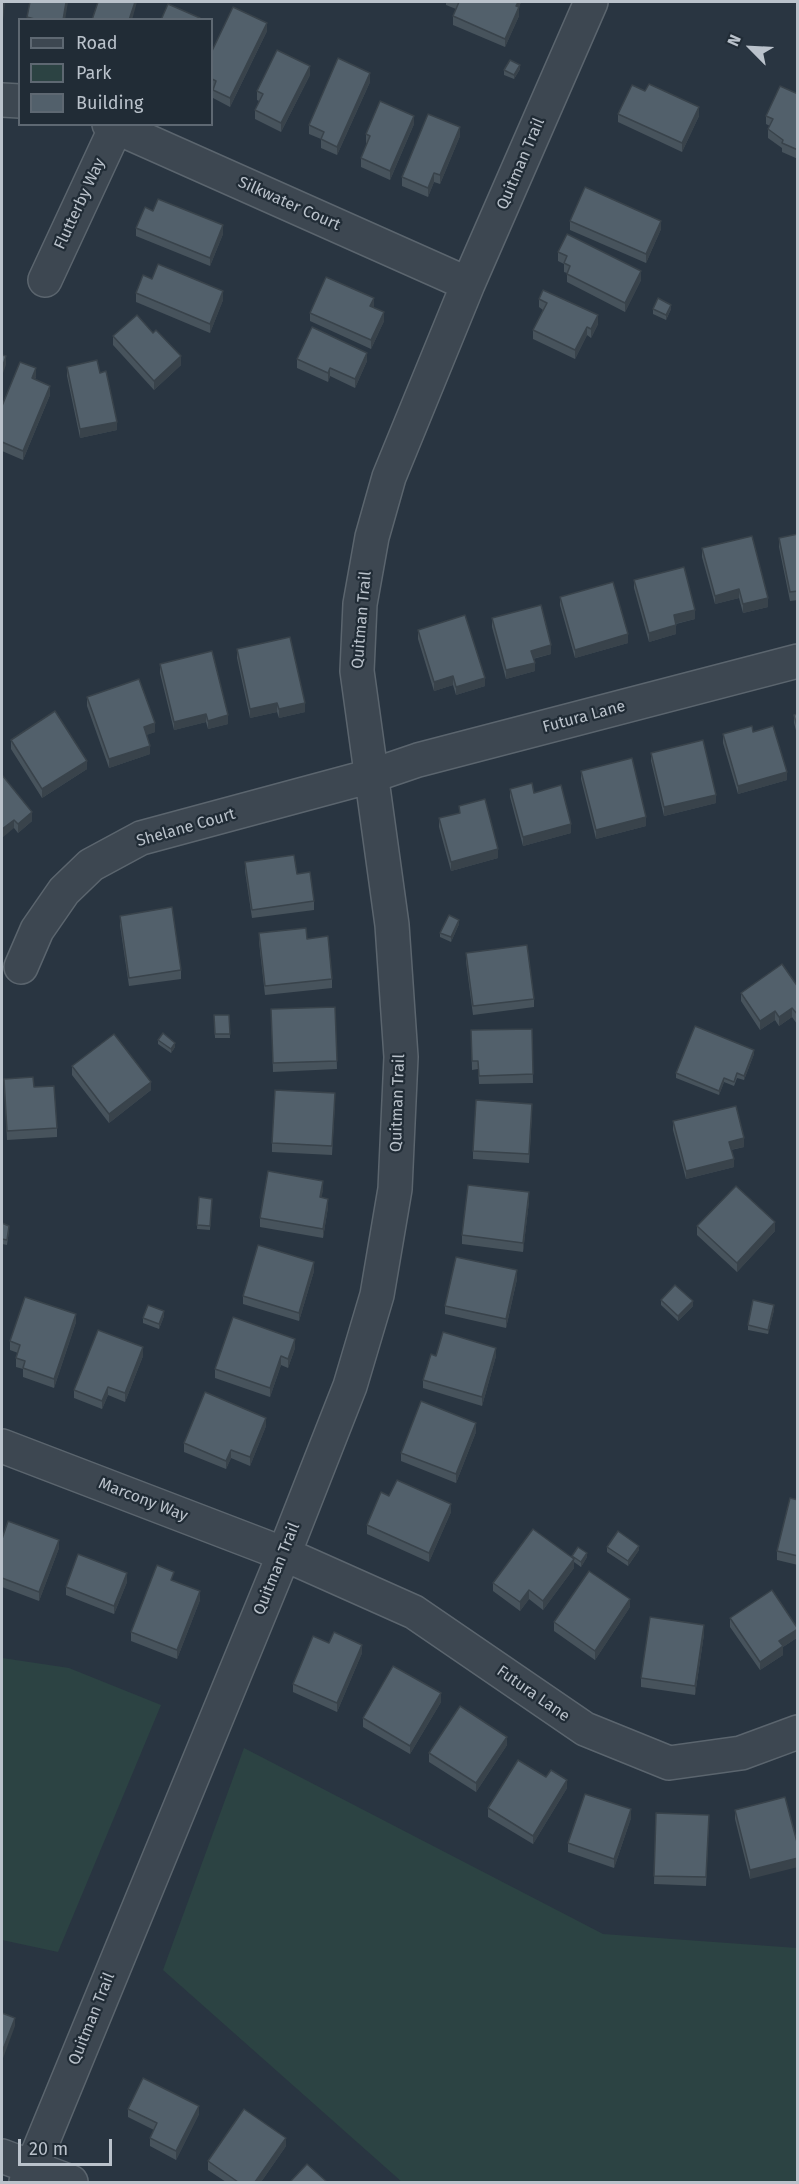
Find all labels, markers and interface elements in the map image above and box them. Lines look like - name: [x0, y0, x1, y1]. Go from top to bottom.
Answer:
- legend: [18, 18, 213, 126]
- north arrow: [721, 18, 781, 78]
- text: Road: [76, 32, 118, 54]
- text: N: [723, 32, 745, 49]
- text: Park: [76, 62, 111, 84]
- text: Building: [76, 92, 143, 114]
- street label: Quitman Trail: [493, 115, 549, 213]
- street label: Flutterby Way: [50, 155, 110, 253]
- street label: Silkwater Court: [235, 173, 343, 235]
- street label: Quitman Trail: [348, 570, 376, 670]
- street label: Futura Lane: [541, 697, 627, 737]
- street label: Shelane Court: [134, 805, 238, 851]
- street label: Quitman Trail: [387, 1054, 409, 1152]
- street label: Marcony Way: [96, 1474, 190, 1526]
- street label: Quitman Trail: [250, 1520, 304, 1618]
- street label: Futura Lane: [493, 1662, 573, 1726]
- street label: Quitman Trail: [65, 1970, 119, 2068]
- scale bar: [21, 2127, 116, 2165]
- text: 20 m: [29, 2138, 68, 2160]

